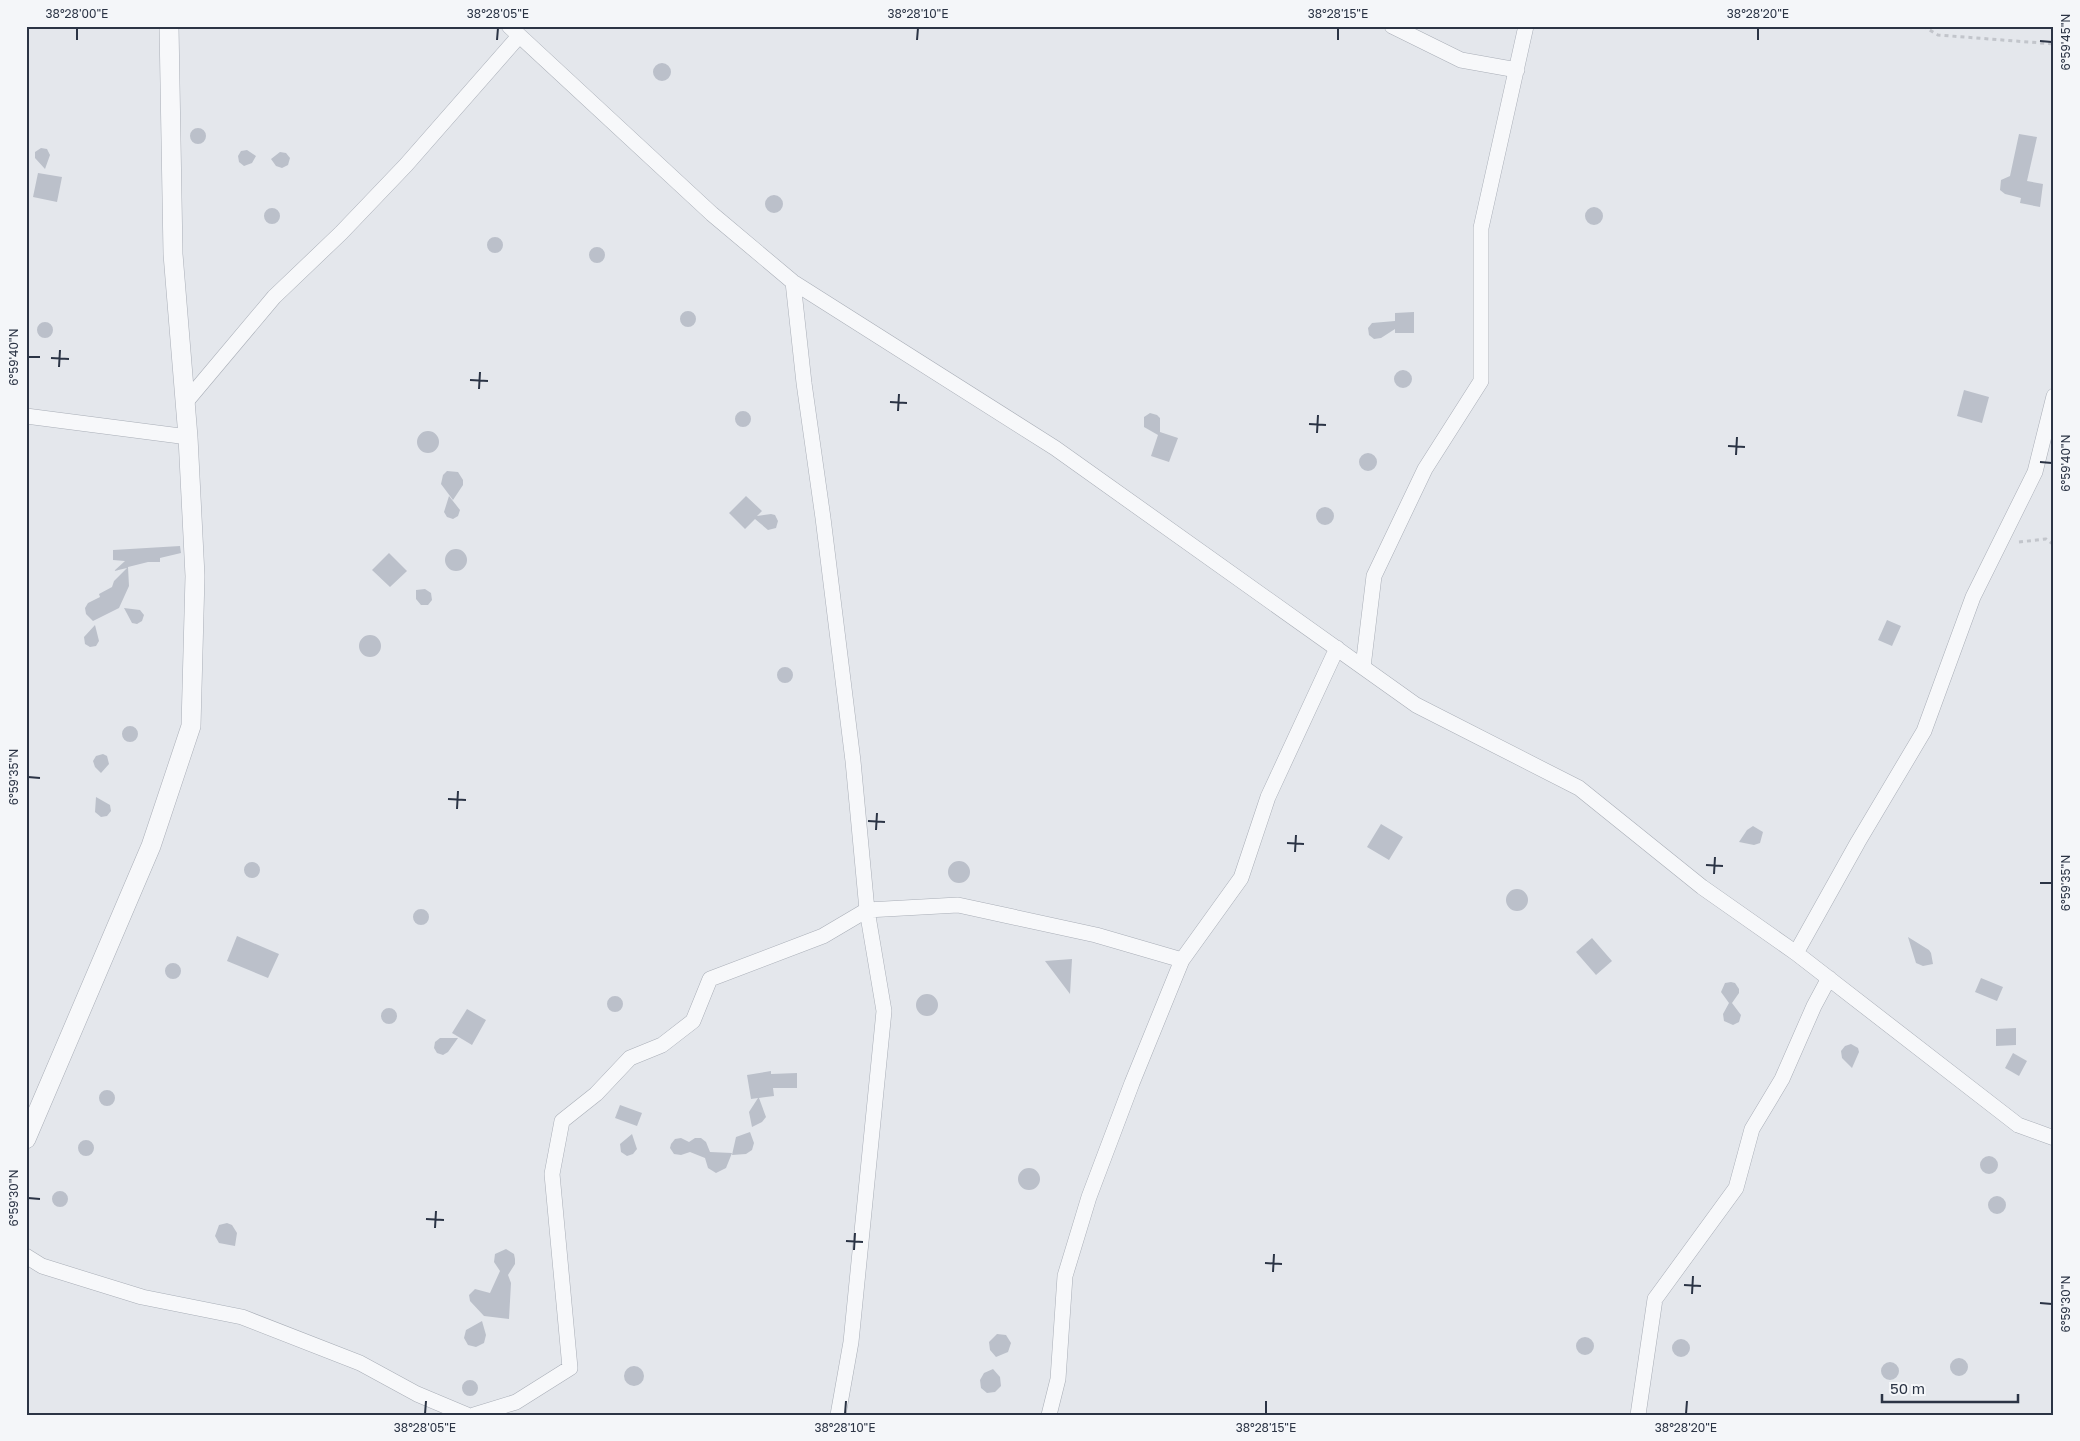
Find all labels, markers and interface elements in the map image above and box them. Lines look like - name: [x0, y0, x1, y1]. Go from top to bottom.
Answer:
- text: 38°28'00"E: [46, 6, 108, 21]
- text: 38°28'05"E: [467, 6, 529, 21]
- text: 38°28'10"E: [887, 6, 949, 21]
- text: 38°28'15"E: [1308, 6, 1368, 21]
- text: 38°28'20"E: [1727, 6, 1789, 21]
- text: 6°59'45"N: [2058, 14, 2073, 70]
- text: 6°59'40"N: [6, 328, 21, 386]
- text: 6°59'40"N: [2058, 434, 2073, 492]
- text: 6°59'35"N: [6, 749, 21, 805]
- text: 6°59'35"N: [2058, 855, 2073, 911]
- text: 6°59'30"N: [6, 1169, 21, 1227]
- text: 6°59'30"N: [2058, 1275, 2073, 1333]
- scale bar: [1882, 1371, 2019, 1403]
- text: 50 m: [1890, 1379, 1925, 1397]
- text: 38°28'05"E: [394, 1420, 456, 1435]
- text: 38°28'10"E: [814, 1420, 876, 1435]
- text: 38°28'15"E: [1236, 1420, 1296, 1435]
- text: 38°28'20"E: [1655, 1420, 1717, 1435]

